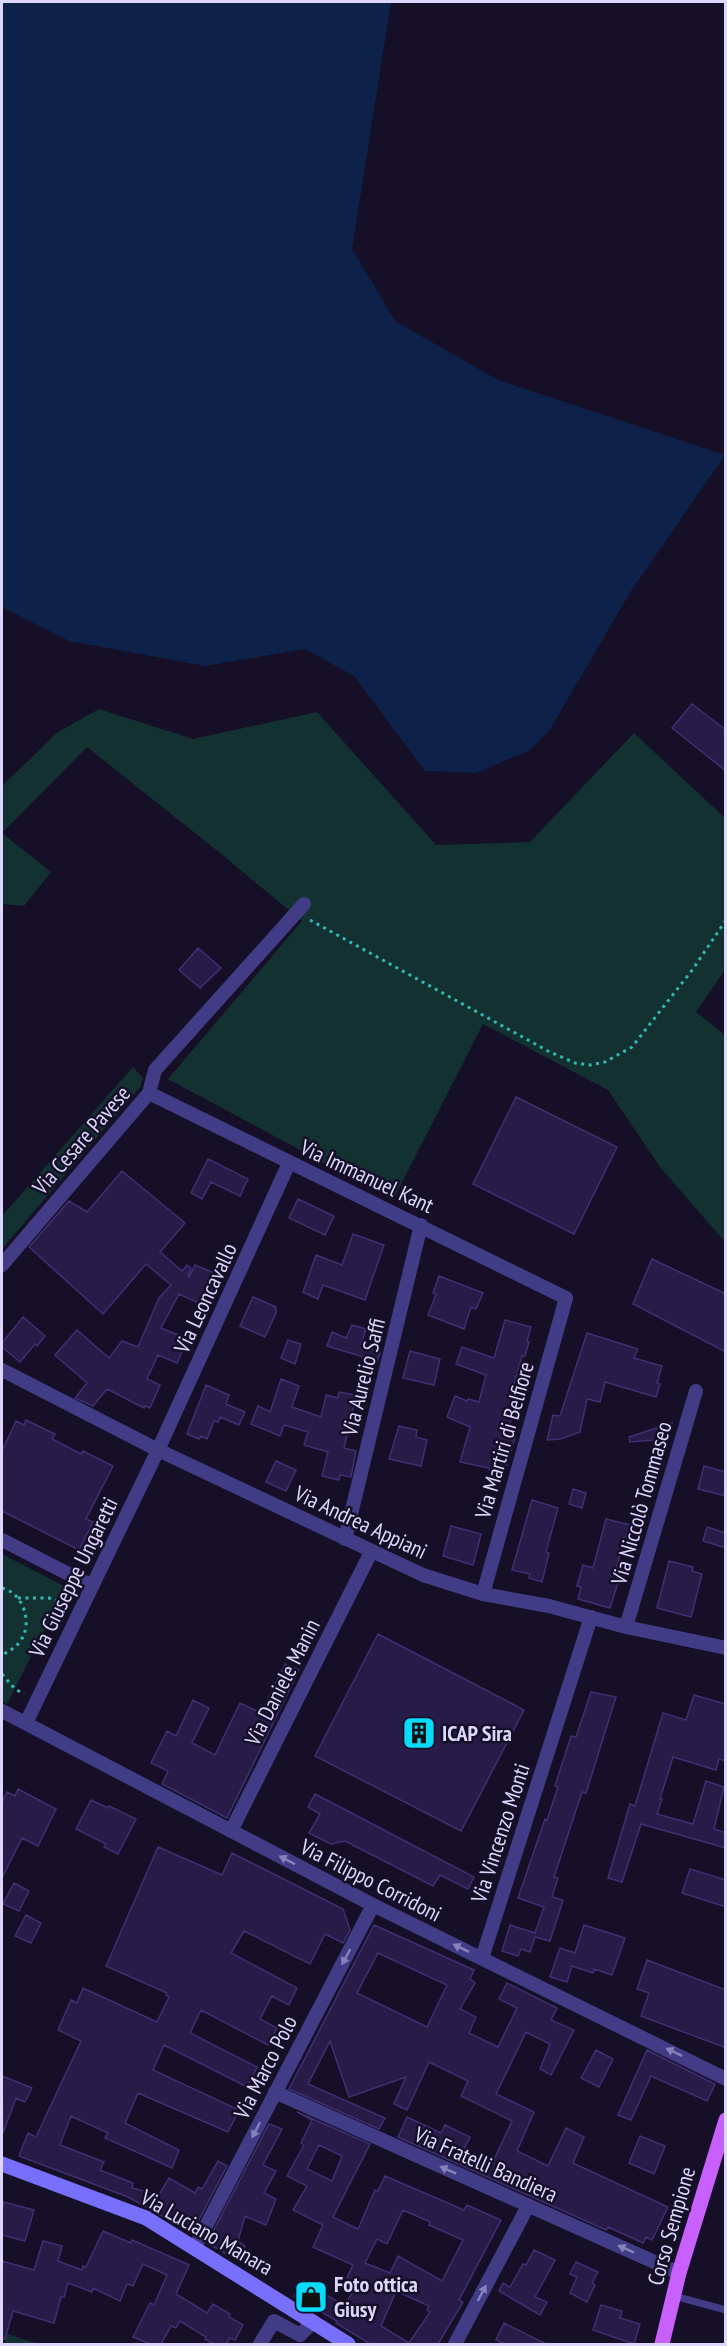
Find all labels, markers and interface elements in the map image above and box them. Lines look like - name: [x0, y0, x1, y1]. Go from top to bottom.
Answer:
- street label: Via Cesare Pavese: [25, 1080, 136, 1201]
- street label: Via Immanuel Kant: [295, 1132, 438, 1219]
- street label: Via Leoncavallo: [167, 1238, 243, 1358]
- street label: Via Aurelio Saffi: [335, 1315, 391, 1440]
- street label: Via Martiri di Belfiore: [468, 1358, 540, 1523]
- street label: Via Niccolò Tommaseo: [604, 1418, 678, 1589]
- street label: Via Andrea Appiani: [289, 1479, 432, 1565]
- street label: Via Giuseppe Ungaretti: [22, 1492, 124, 1662]
- street label: Via Daniele Manin: [238, 1614, 326, 1751]
- building icon: ICAP Sira: [401, 1715, 437, 1751]
- place label: ICAP Sira: [442, 1719, 512, 1747]
- street label: Via Vincenzo Monti: [464, 1760, 536, 1907]
- street label: Via Filippo Corridoni: [295, 1832, 446, 1928]
- one-way arrow: [278, 1856, 295, 1865]
- one-way arrow: [452, 1943, 469, 1952]
- one-way arrow: [341, 1949, 351, 1966]
- street label: Via Marco Polo: [227, 2011, 303, 2124]
- one-way arrow: [665, 2048, 682, 2057]
- street label: Via Fratelli Bandiera: [409, 2119, 562, 2208]
- one-way arrow: [251, 2122, 261, 2139]
- street label: Corso Sempione: [641, 2163, 701, 2289]
- one-way arrow: [439, 2165, 456, 2174]
- street label: Via Luciano Manara: [135, 2182, 278, 2281]
- one-way arrow: [617, 2245, 634, 2254]
- place label: Foto ottica Giusy: [334, 2270, 418, 2323]
- shop icon: Foto ottica Giusy: [293, 2279, 329, 2315]
- one-way arrow: [477, 2284, 487, 2301]

